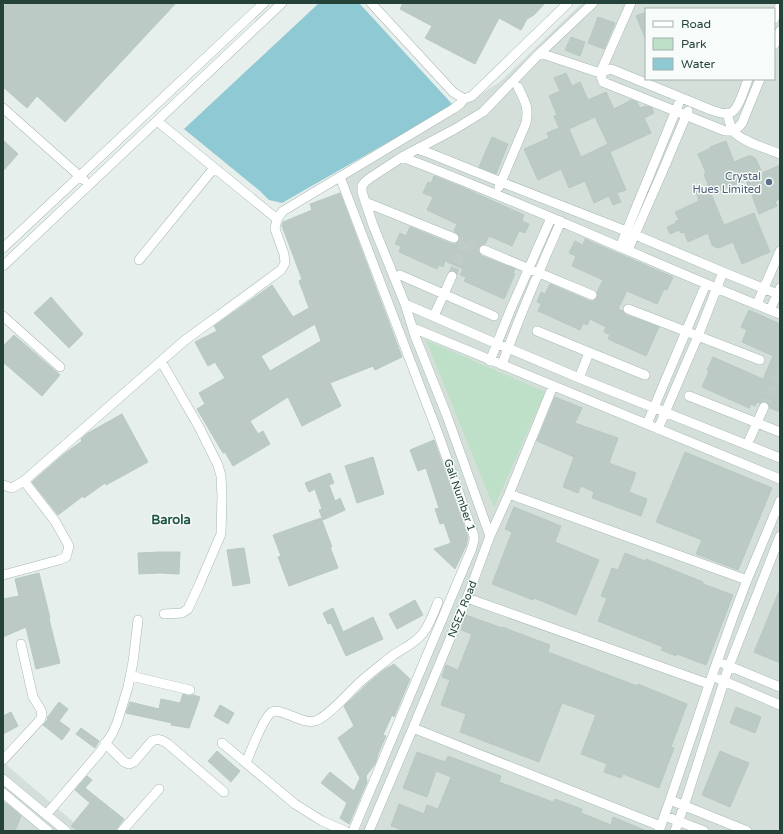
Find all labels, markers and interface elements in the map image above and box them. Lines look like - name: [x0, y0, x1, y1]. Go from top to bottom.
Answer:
- legend: [645, 8, 775, 80]
- text: Road: [681, 17, 711, 31]
- text: Park: [681, 37, 707, 51]
- text: Water: [681, 57, 716, 71]
- place label: Crystal Hues Limited: [693, 170, 761, 196]
- marker: Crystal Hues Limited: [764, 177, 774, 187]
- street label: Gali Number 1: [441, 457, 478, 533]
- district label: Barola: [151, 512, 191, 528]
- street label: NSEZ Road: [445, 579, 480, 640]

